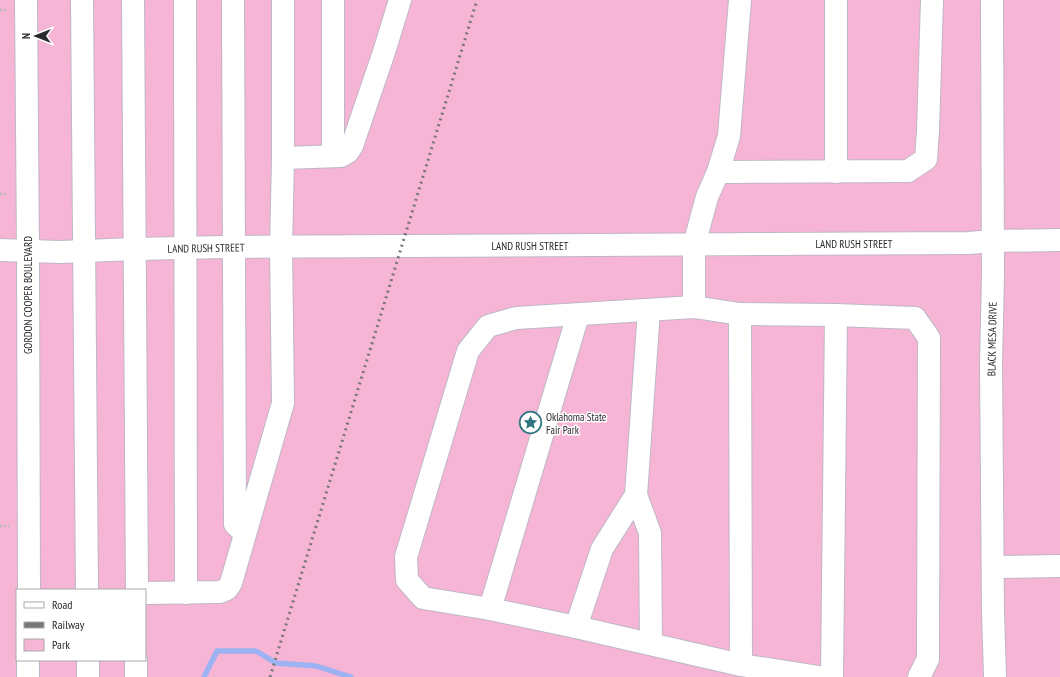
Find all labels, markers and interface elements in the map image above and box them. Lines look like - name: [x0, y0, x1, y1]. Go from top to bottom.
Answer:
- north arrow: [16, 16, 56, 56]
- text: N: [19, 33, 33, 39]
- street label: GORDON COOPER BOULEVARD: [21, 236, 35, 354]
- street label: LAND RUSH STREET: [815, 237, 893, 251]
- street label: LAND RUSH STREET: [491, 239, 569, 253]
- street label: LAND RUSH STREET: [167, 240, 245, 256]
- street label: BLACK MESA DRIVE: [984, 301, 1000, 376]
- place icon: Oklahoma State Fair Park: [517, 410, 543, 436]
- place label: Oklahoma State Fair Park: [546, 410, 607, 437]
- legend: [16, 589, 146, 661]
- text: Road: [52, 597, 72, 612]
- text: Railway: [52, 617, 85, 632]
- text: Park: [52, 637, 70, 652]

